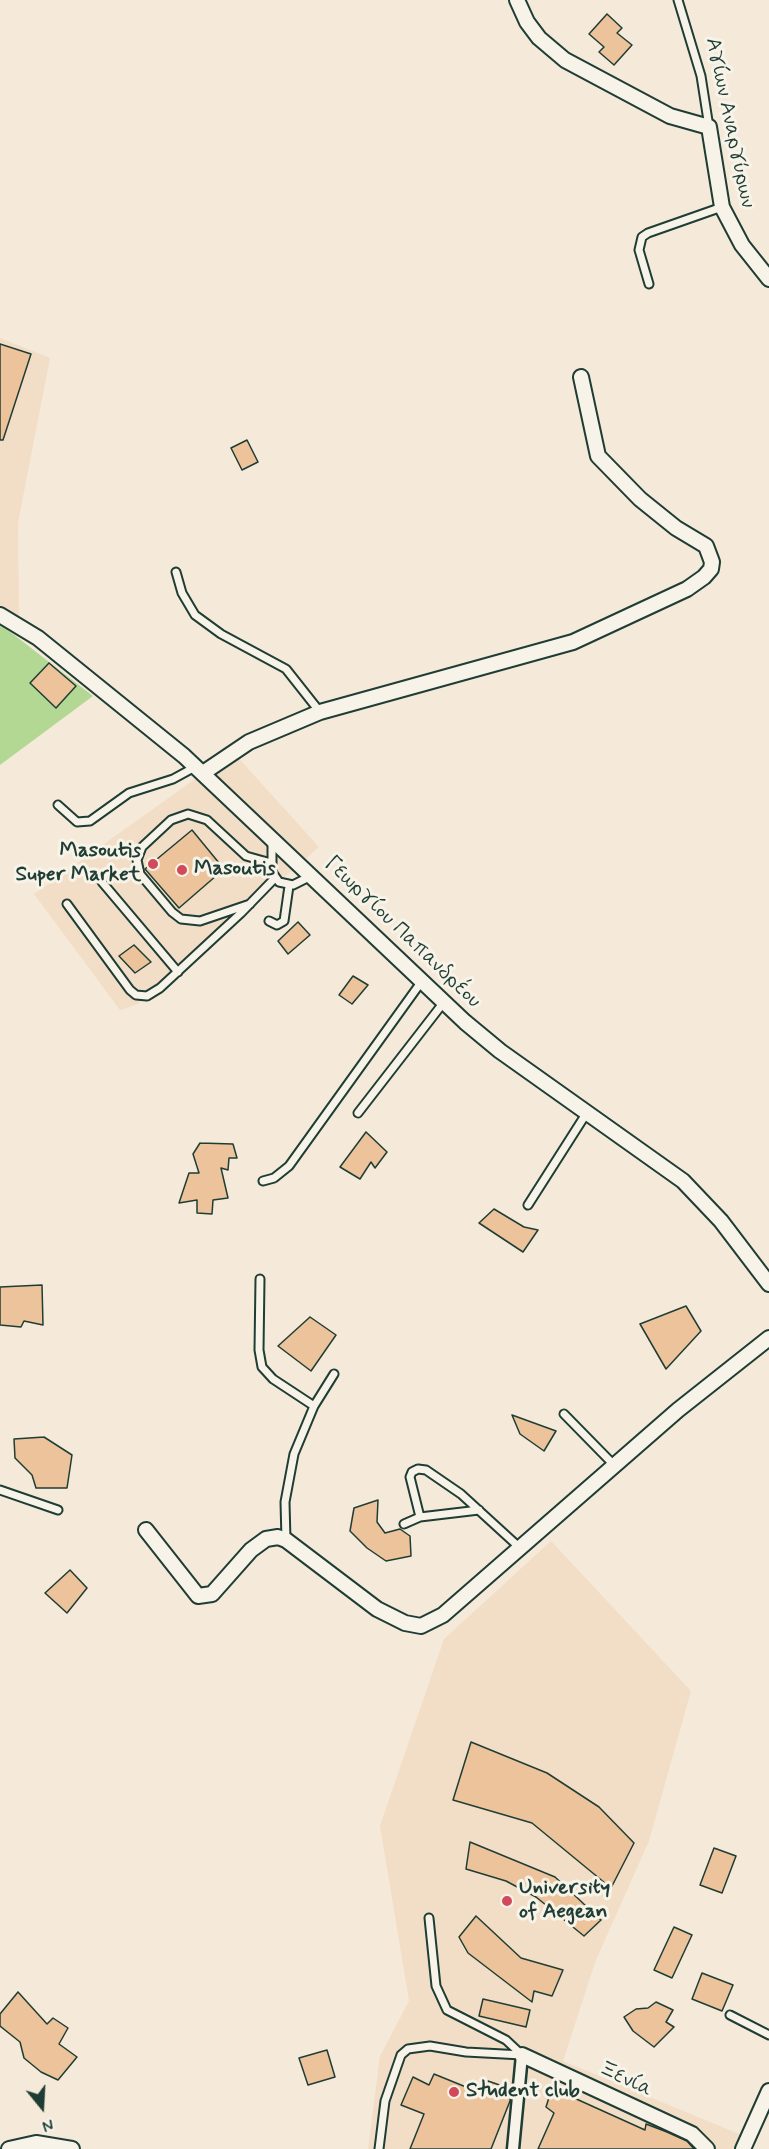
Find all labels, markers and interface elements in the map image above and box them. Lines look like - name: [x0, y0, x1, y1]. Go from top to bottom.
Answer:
- street label: Αγίων Αναργύρων: [699, 35, 759, 211]
- place label: Masoutis Super Market: [16, 839, 141, 889]
- street label: Γεωργίου Παπανδρέου: [318, 852, 486, 1014]
- marker: Masoutis Super Market: [146, 857, 160, 871]
- place label: Masoutis: [194, 857, 275, 883]
- marker: Masoutis: [175, 863, 189, 877]
- place label: University of Aegean: [519, 1876, 610, 1926]
- marker: University of Aegean: [500, 1894, 514, 1908]
- street label: Ξενία: [594, 2057, 656, 2103]
- north arrow: [12, 2077, 72, 2137]
- place label: Student club: [466, 2079, 580, 2105]
- marker: Student club: [447, 2085, 461, 2099]
- text: N: [39, 2113, 56, 2136]

